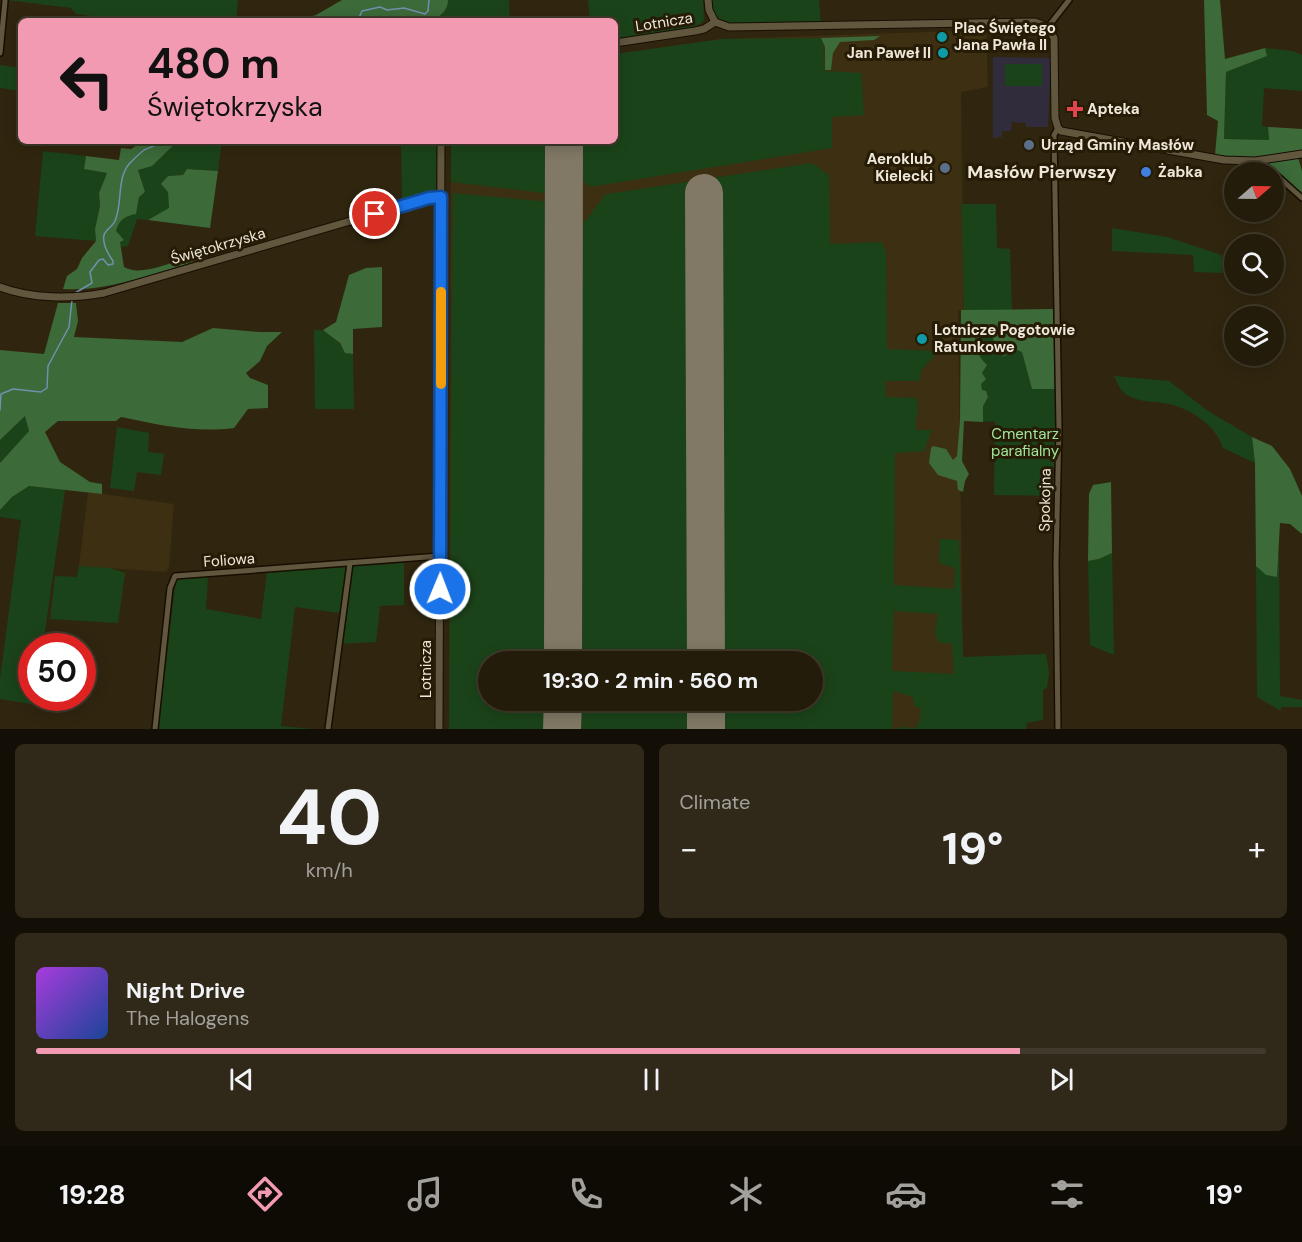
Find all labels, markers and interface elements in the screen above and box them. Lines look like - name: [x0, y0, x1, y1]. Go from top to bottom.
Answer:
- street label: Lotnicza: [634, 8, 694, 36]
- place label: Plac Świętego Jana Pawła II: [954, 18, 1056, 55]
- marker: Plac Świętego Jana Pawła II: [935, 30, 949, 44]
- text: 480 m: [147, 36, 280, 91]
- icon: left: [48, 42, 126, 120]
- place label: Jan Paweł II: [847, 43, 931, 63]
- marker: Jan Paweł II: [936, 46, 950, 60]
- text: Świętokrzyska: [147, 89, 323, 124]
- place label: Apteka: [1087, 99, 1140, 119]
- marker: Apteka: [1068, 102, 1082, 116]
- place label: Urząd Gminy Masłów: [1041, 135, 1195, 155]
- marker: Urząd Gminy Masłów: [1022, 138, 1036, 152]
- place label: Aeroklub Kielecki: [867, 149, 933, 186]
- district label: Masłów Pierwszy: [967, 160, 1117, 184]
- marker: Aeroklub Kielecki: [938, 161, 952, 175]
- place label: Żabka: [1158, 162, 1202, 182]
- north arrow: [1224, 162, 1284, 222]
- map controls: [1224, 162, 1284, 366]
- marker: Żabka: [1139, 165, 1153, 179]
- pin: [349, 188, 400, 239]
- icon: arrive: [358, 197, 391, 230]
- street label: Świętokrzyska: [168, 223, 268, 269]
- button: search: [1224, 234, 1284, 294]
- button: layers: [1224, 306, 1284, 366]
- place label: Lotnicze Pogotowie Ratunkowe: [934, 320, 1075, 357]
- marker: Lotnicze Pogotowie Ratunkowe: [915, 332, 929, 346]
- park label: Cmentarz parafialny: [991, 424, 1060, 461]
- street label: Spokojna: [1034, 468, 1056, 532]
- street label: Foliowa: [203, 548, 255, 572]
- position arrow: [408, 557, 472, 621]
- speed limit sign: 50: [18, 633, 96, 711]
- street label: Lotnicza: [416, 640, 436, 698]
- text: 19:30 · 2 min · 560 m: [543, 666, 758, 695]
- text: 40: [276, 767, 382, 868]
- text: Climate: [680, 789, 750, 815]
- text: 19°: [942, 819, 1003, 878]
- text: −: [680, 827, 698, 870]
- text: +: [1248, 827, 1266, 870]
- text: km/h: [306, 857, 353, 883]
- text: Night Drive: [126, 976, 245, 1005]
- text: The Halogens: [126, 1005, 249, 1031]
- icon: previous: [225, 1063, 258, 1096]
- icon: pause: [635, 1063, 668, 1096]
- icon: next: [1045, 1063, 1078, 1096]
- icon: directions: [244, 1173, 286, 1215]
- icon: music: [404, 1173, 446, 1215]
- icon: phone: [565, 1173, 607, 1215]
- icon: climate: [725, 1173, 767, 1215]
- icon: car: [885, 1173, 927, 1215]
- icon: filters: [1046, 1173, 1088, 1215]
- text: 19:28: [59, 1177, 125, 1212]
- text: 19°: [1206, 1177, 1243, 1212]

